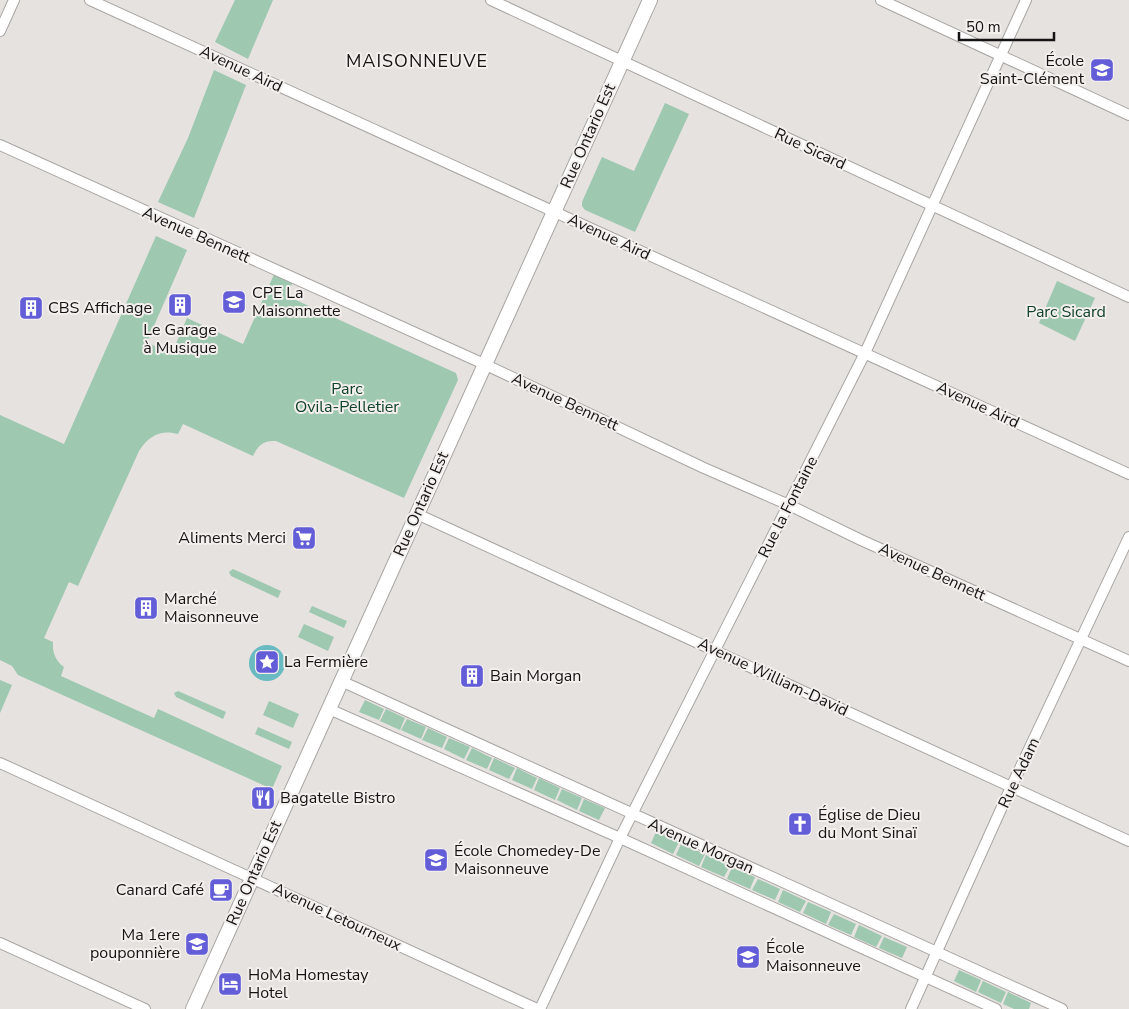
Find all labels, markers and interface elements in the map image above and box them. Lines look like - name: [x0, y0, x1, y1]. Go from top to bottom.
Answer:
- scale bar: [959, 10, 1054, 42]
- text: 50 m: [966, 17, 1001, 37]
- street label: Avenue Aird: [196, 40, 286, 98]
- district label: MAISONNEUVE: [346, 49, 488, 73]
- place label: École Saint-Clément: [980, 50, 1084, 90]
- school or university icon: École Saint-Clément: [1089, 57, 1115, 83]
- street label: Rue Ontario Est: [555, 80, 621, 192]
- street label: Rue Sicard: [771, 123, 849, 175]
- street label: Avenue Bennett: [139, 201, 254, 269]
- street label: Avenue Aird: [564, 208, 654, 266]
- place label: CPE La Maisonnette: [252, 282, 341, 322]
- school or university icon: CPE La Maisonnette: [221, 289, 247, 315]
- building icon: Le Garage à Musique: [167, 292, 193, 318]
- building icon: CBS Affichage: [18, 295, 44, 321]
- place label: CBS Affichage: [48, 297, 152, 319]
- park label: Parc Sicard: [1026, 301, 1106, 323]
- place label: Le Garage à Musique: [143, 319, 217, 359]
- street label: Avenue Bennett: [508, 368, 622, 437]
- street label: Avenue Aird: [933, 376, 1023, 434]
- park label: Parc Ovila-Pelletier: [295, 378, 399, 418]
- street label: Rue Ontario Est: [388, 448, 454, 560]
- street label: Rue la Fontaine: [753, 452, 823, 562]
- supermarket icon: Aliments Merci: [291, 525, 317, 551]
- place label: Aliments Merci: [178, 527, 286, 549]
- street label: Avenue Bennett: [875, 538, 989, 607]
- place label: Marché Maisonneuve: [164, 588, 259, 628]
- building icon: Marché Maisonneuve: [133, 595, 159, 621]
- street label: Avenue William-David: [694, 632, 852, 722]
- place icon: La Fermière: [254, 649, 280, 675]
- place label: La Fermière: [284, 651, 368, 673]
- building icon: Bain Morgan: [459, 663, 485, 689]
- place label: Bain Morgan: [490, 665, 581, 687]
- street label: Rue Adam: [993, 734, 1045, 812]
- restaurant icon: Bagatelle Bistro: [250, 785, 276, 811]
- place label: Bagatelle Bistro: [280, 787, 396, 809]
- place label: Église de Dieu du Mont Sinaï: [818, 804, 920, 844]
- church icon: Église de Dieu du Mont Sinaï: [787, 811, 813, 837]
- street label: Avenue Morgan: [645, 813, 757, 879]
- street label: Rue Ontario Est: [221, 817, 287, 929]
- place label: École Chomedey-De Maisonneuve: [454, 840, 600, 880]
- school or university icon: École Chomedey-De Maisonneuve: [423, 847, 449, 873]
- cafe icon: Canard Café: [208, 877, 234, 903]
- street label: Avenue Letourneux: [269, 877, 406, 957]
- place label: Canard Café: [116, 879, 204, 901]
- place label: Ma 1ere pouponnière: [90, 924, 180, 964]
- school or university icon: Ma 1ere pouponnière: [184, 931, 210, 957]
- place label: École Maisonneuve: [766, 937, 861, 977]
- school or university icon: École Maisonneuve: [735, 944, 761, 970]
- place label: HoMa Homestay Hotel: [248, 964, 369, 1004]
- hotel icon: HoMa Homestay Hotel: [217, 971, 243, 997]

